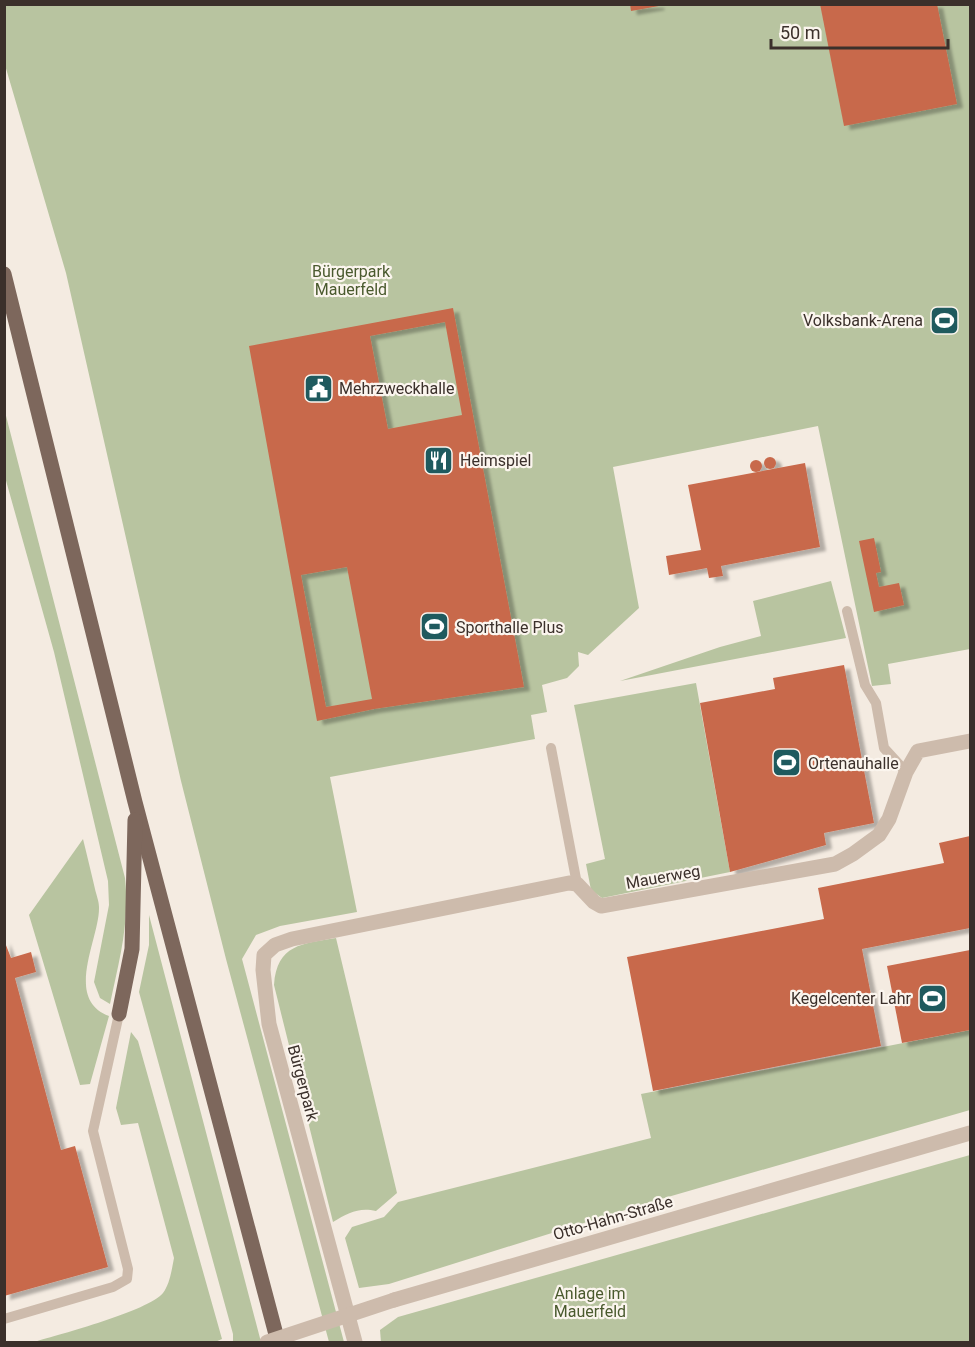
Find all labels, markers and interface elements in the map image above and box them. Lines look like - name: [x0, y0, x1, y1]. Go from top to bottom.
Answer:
- scale bar: [771, 12, 948, 50]
- text: 50 m: [780, 22, 820, 43]
- park label: Bürgerpark Mauerfeld: [312, 262, 391, 299]
- sports icon: Volksbank-Arena: [928, 304, 960, 336]
- place label: Volksbank-Arena: [803, 311, 923, 330]
- public building icon: Mehrzweckhalle: [302, 372, 334, 404]
- place label: Mehrzweckhalle: [339, 379, 454, 398]
- restaurant icon: Heimspiel: [423, 444, 455, 476]
- place label: Heimspiel: [460, 451, 531, 470]
- sports icon: Sporthalle Plus: [419, 611, 451, 643]
- place label: Sporthalle Plus: [456, 618, 563, 637]
- sports icon: Ortenauhalle: [771, 747, 803, 779]
- place label: Ortenauhalle: [808, 754, 899, 773]
- street label: Mauerweg: [624, 861, 702, 893]
- sports icon: Kegelcenter Lahr: [916, 982, 948, 1014]
- place label: Kegelcenter Lahr: [791, 989, 912, 1008]
- street label: Bürgerpark: [284, 1043, 323, 1124]
- street label: Otto-Hahn-Straße: [551, 1192, 675, 1244]
- park label: Anlage im Mauerfeld: [554, 1284, 626, 1321]

